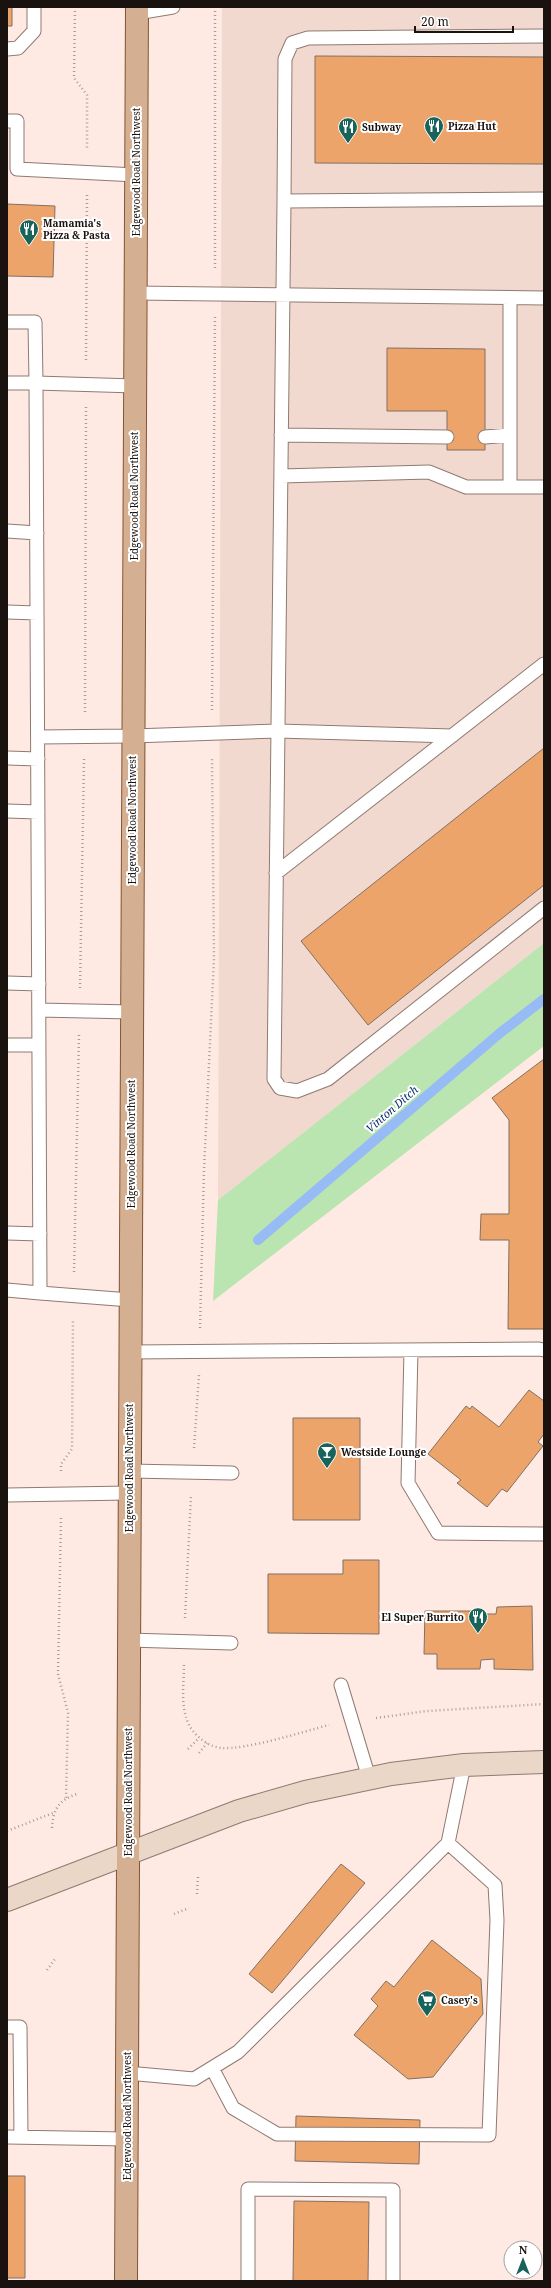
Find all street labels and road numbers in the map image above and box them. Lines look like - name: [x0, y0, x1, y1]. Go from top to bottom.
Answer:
- street label: Edgewood Road Northwest: [129, 107, 143, 236]
- street label: Edgewood Road Northwest: [127, 431, 141, 560]
- street label: Edgewood Road Northwest: [125, 755, 139, 884]
- street label: Edgewood Road Northwest: [124, 1079, 138, 1208]
- street label: Edgewood Road Northwest: [122, 1403, 136, 1532]
- street label: Edgewood Road Northwest: [121, 1727, 135, 1856]
- street label: Edgewood Road Northwest: [120, 2051, 134, 2180]

